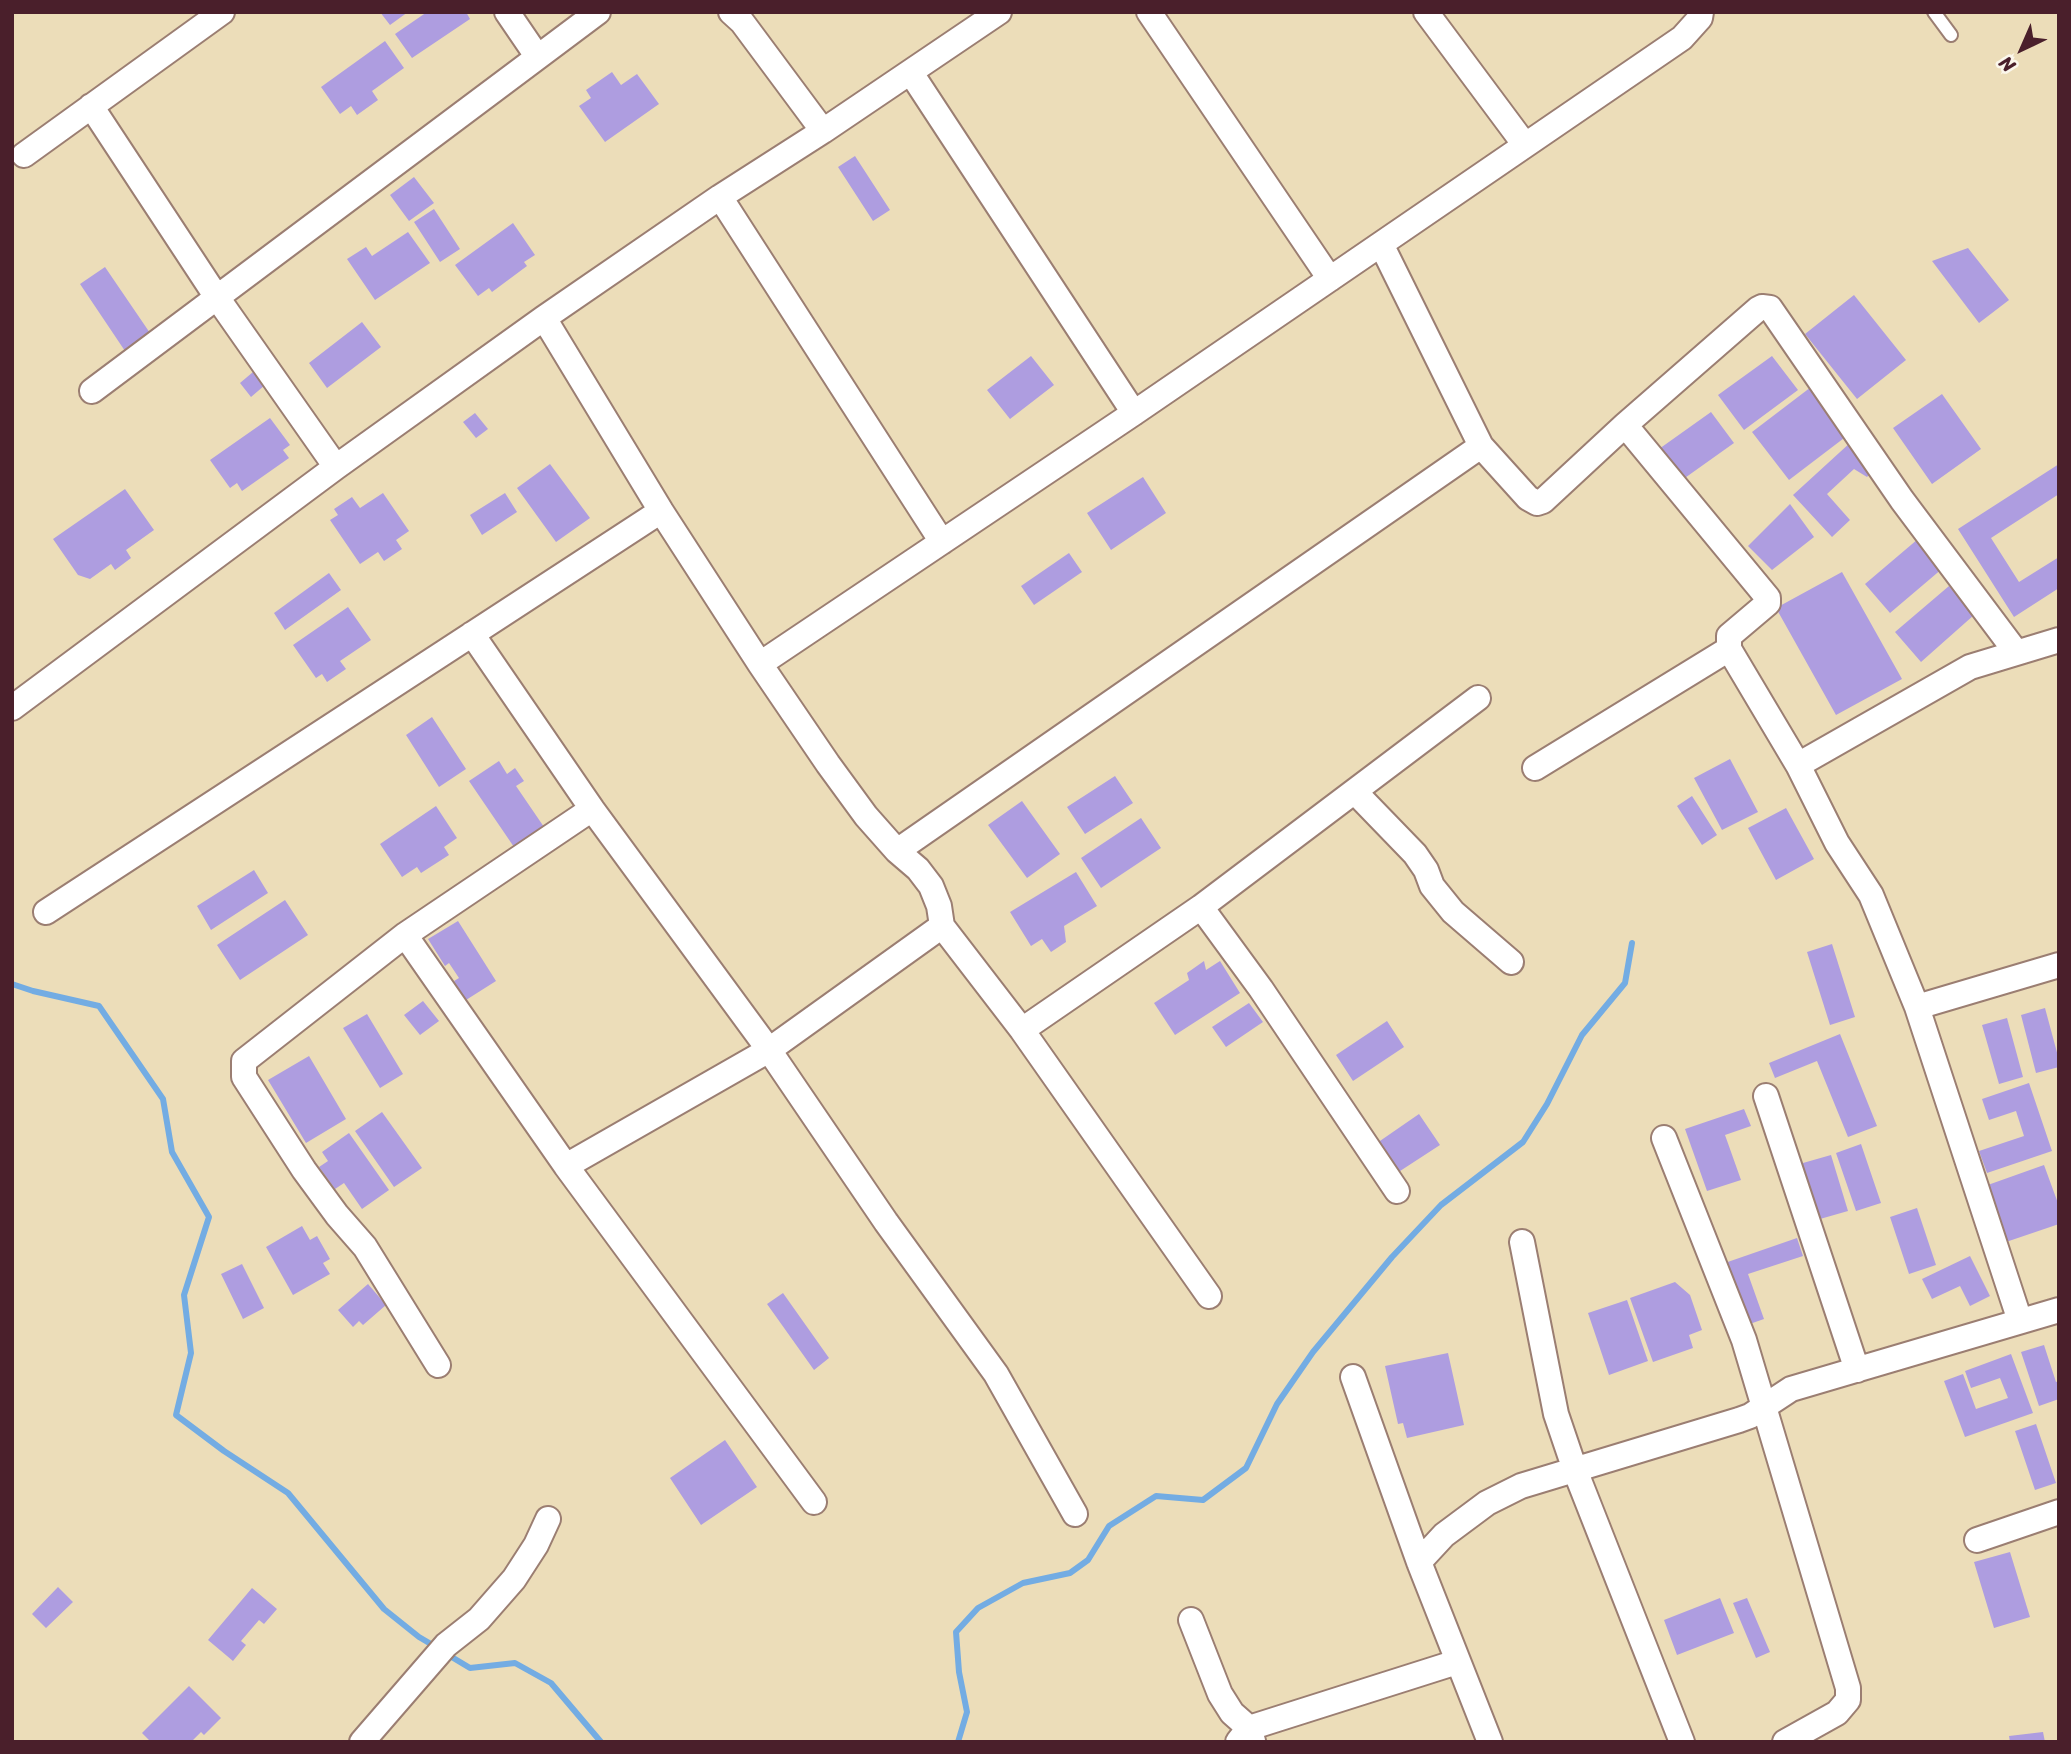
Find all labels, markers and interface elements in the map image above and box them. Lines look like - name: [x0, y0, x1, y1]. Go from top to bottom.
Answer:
- north arrow: [1987, 14, 2057, 84]
- text: N: [1991, 48, 2023, 81]

